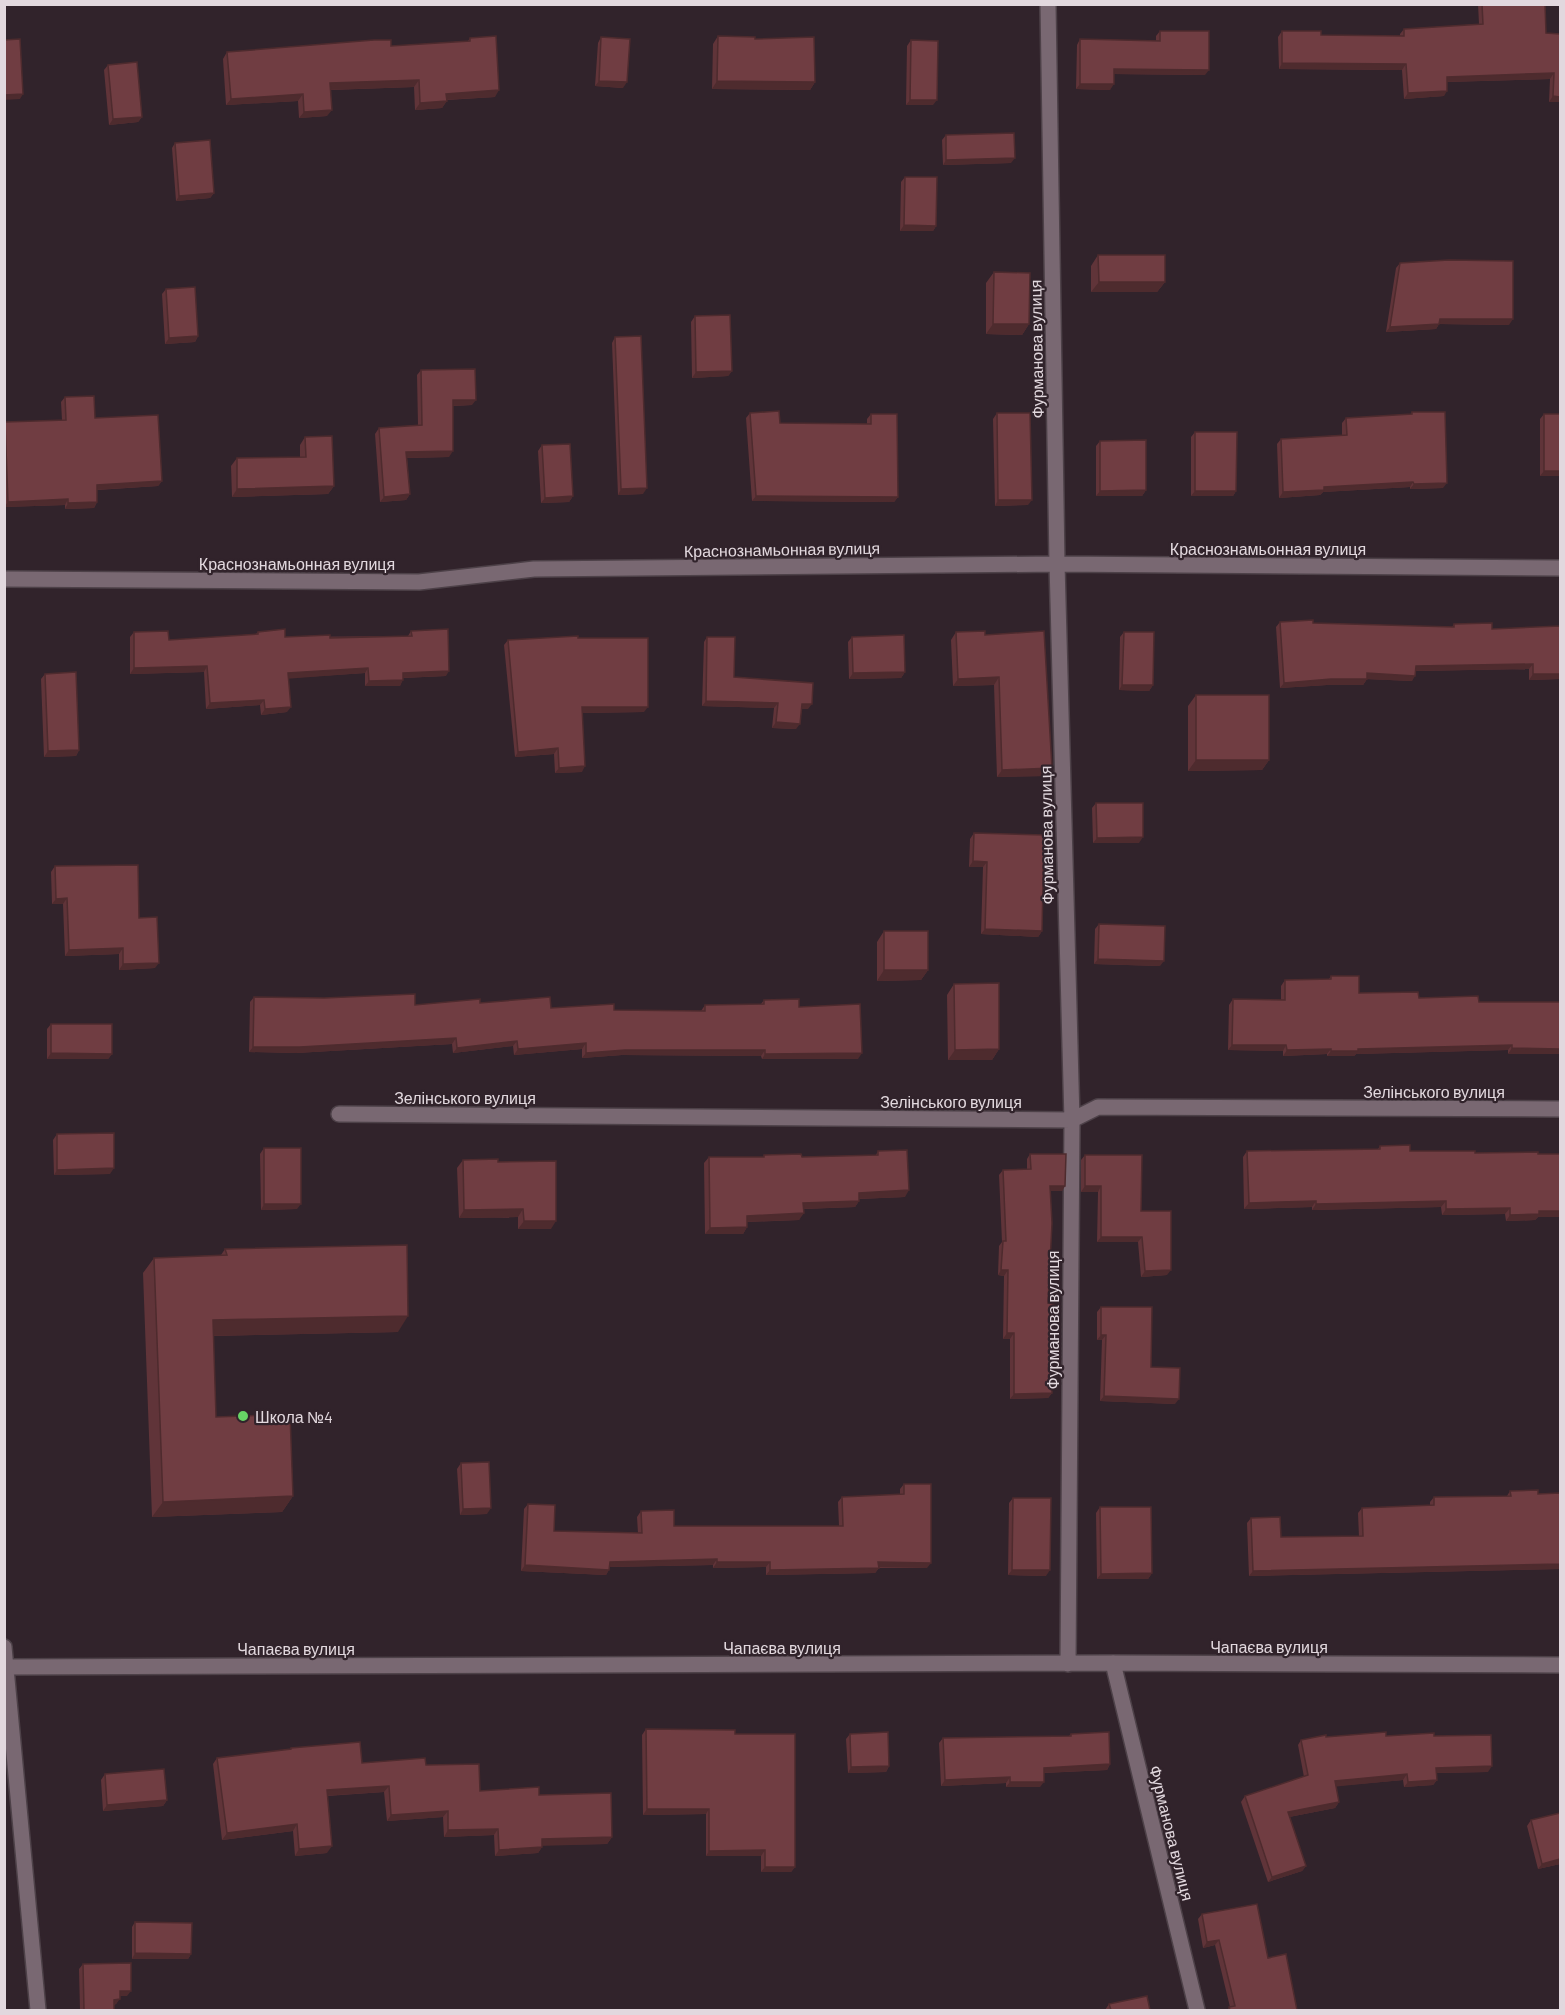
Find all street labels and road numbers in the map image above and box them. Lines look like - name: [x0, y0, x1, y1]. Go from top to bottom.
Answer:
- street label: Фурманова вулиця: [1025, 279, 1047, 419]
- street label: Краснознамьонная вулиця: [684, 538, 880, 560]
- street label: Краснознамьонная вулиця: [1170, 539, 1366, 558]
- street label: Краснознамьонная вулиця: [199, 554, 395, 573]
- street label: Фурманова вулиця: [1035, 765, 1057, 905]
- street label: Зелінського вулиця: [1363, 1082, 1505, 1101]
- street label: Зелінського вулиця: [394, 1088, 536, 1107]
- street label: Зелінського вулиця: [880, 1092, 1022, 1111]
- street label: Фурманова вулиця: [1043, 1251, 1062, 1389]
- street label: Чапаєва вулиця: [1210, 1637, 1328, 1656]
- street label: Чапаєва вулиця: [723, 1638, 841, 1657]
- street label: Чапаєва вулиця: [237, 1639, 355, 1658]
- street label: Фурманова вулиця: [1146, 1763, 1198, 1903]

